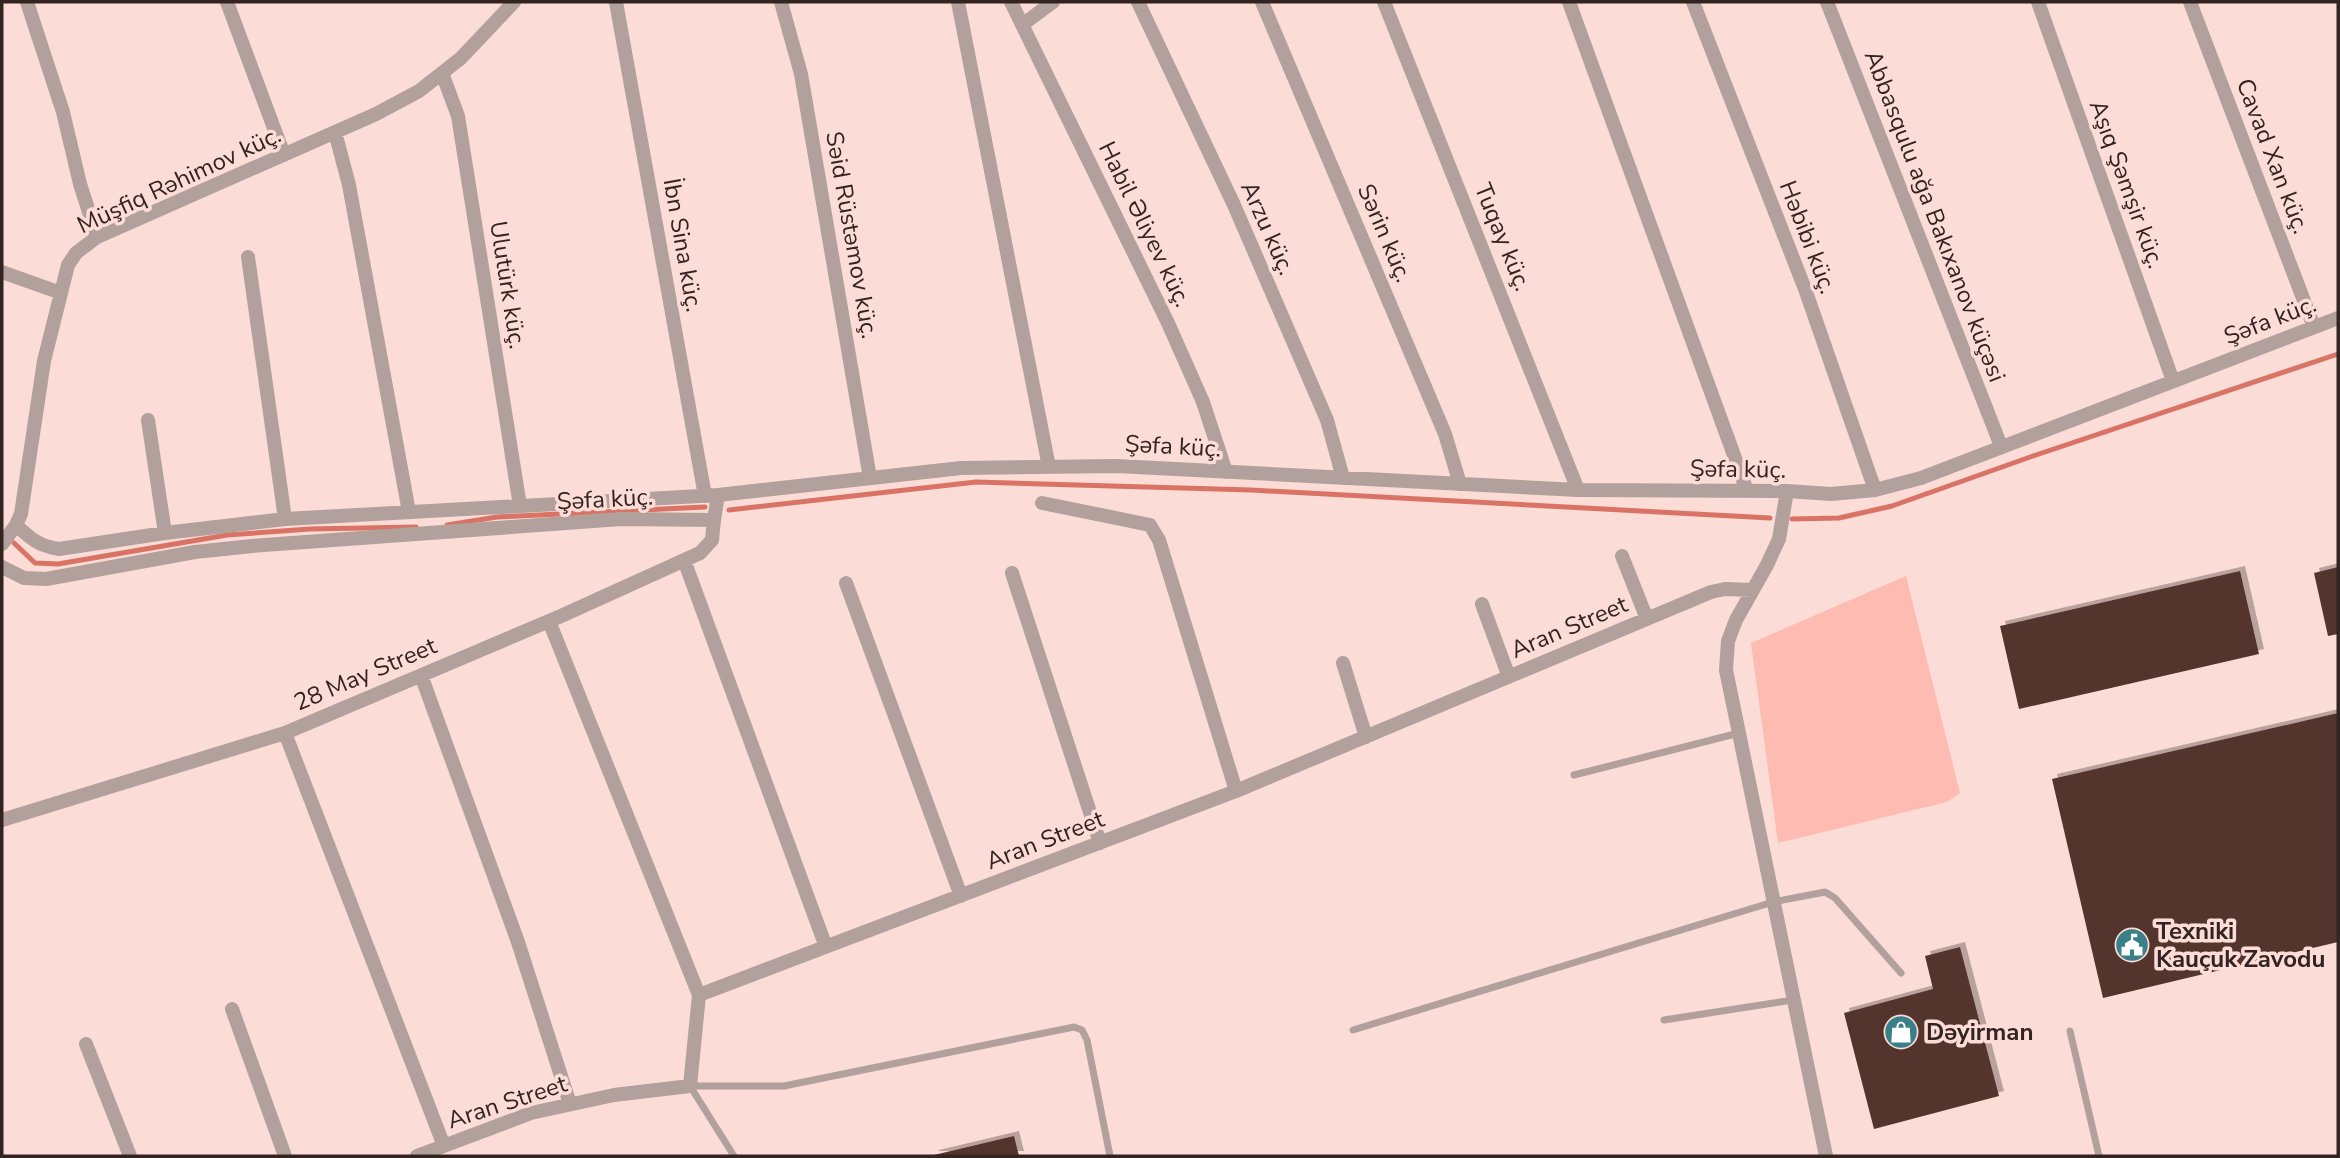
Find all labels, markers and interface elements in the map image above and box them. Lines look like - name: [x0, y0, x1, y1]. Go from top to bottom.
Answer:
- street label: Abbasqulu ağa Bakıxanov küçəsi: [1857, 46, 2013, 386]
- street label: Cavad Xan küç.: [2229, 74, 2317, 238]
- street label: Aşıq Şəmşir küç.: [2082, 95, 2172, 273]
- street label: Müşfiq Rəhimov küç.: [72, 119, 286, 241]
- street label: Səid Rüstəmov küç.: [818, 129, 886, 341]
- street label: Habil Əliyev küç.: [1091, 136, 1199, 312]
- street label: İbn Sina küç.: [656, 176, 710, 314]
- street label: Arzu küç.: [1233, 176, 1303, 280]
- street label: Həbibi küç.: [1772, 176, 1844, 298]
- street label: Tuqay küç.: [1467, 178, 1539, 296]
- street label: Sərin küç.: [1350, 179, 1420, 287]
- street label: Ulutürk küç.: [482, 219, 534, 351]
- street label: Şəfa küç.: [2219, 288, 2321, 352]
- street label: Şəfa küç.: [1124, 427, 1222, 465]
- street label: Şəfa küç.: [1689, 452, 1787, 486]
- street label: Şəfa küç.: [556, 480, 654, 518]
- street label: Aran Street: [1506, 588, 1633, 666]
- street label: 28 May Street: [289, 629, 442, 718]
- street label: Aran Street: [981, 803, 1109, 877]
- place label: Texniki Kauçuk Zavodu: [2156, 915, 2325, 975]
- public building icon: Texniki Kauçuk Zavodu: [2113, 926, 2151, 964]
- shop icon: Dəyirman: [1882, 1013, 1920, 1051]
- place label: Dəyirman: [1926, 1016, 2033, 1048]
- street label: Aran Street: [443, 1067, 571, 1136]

